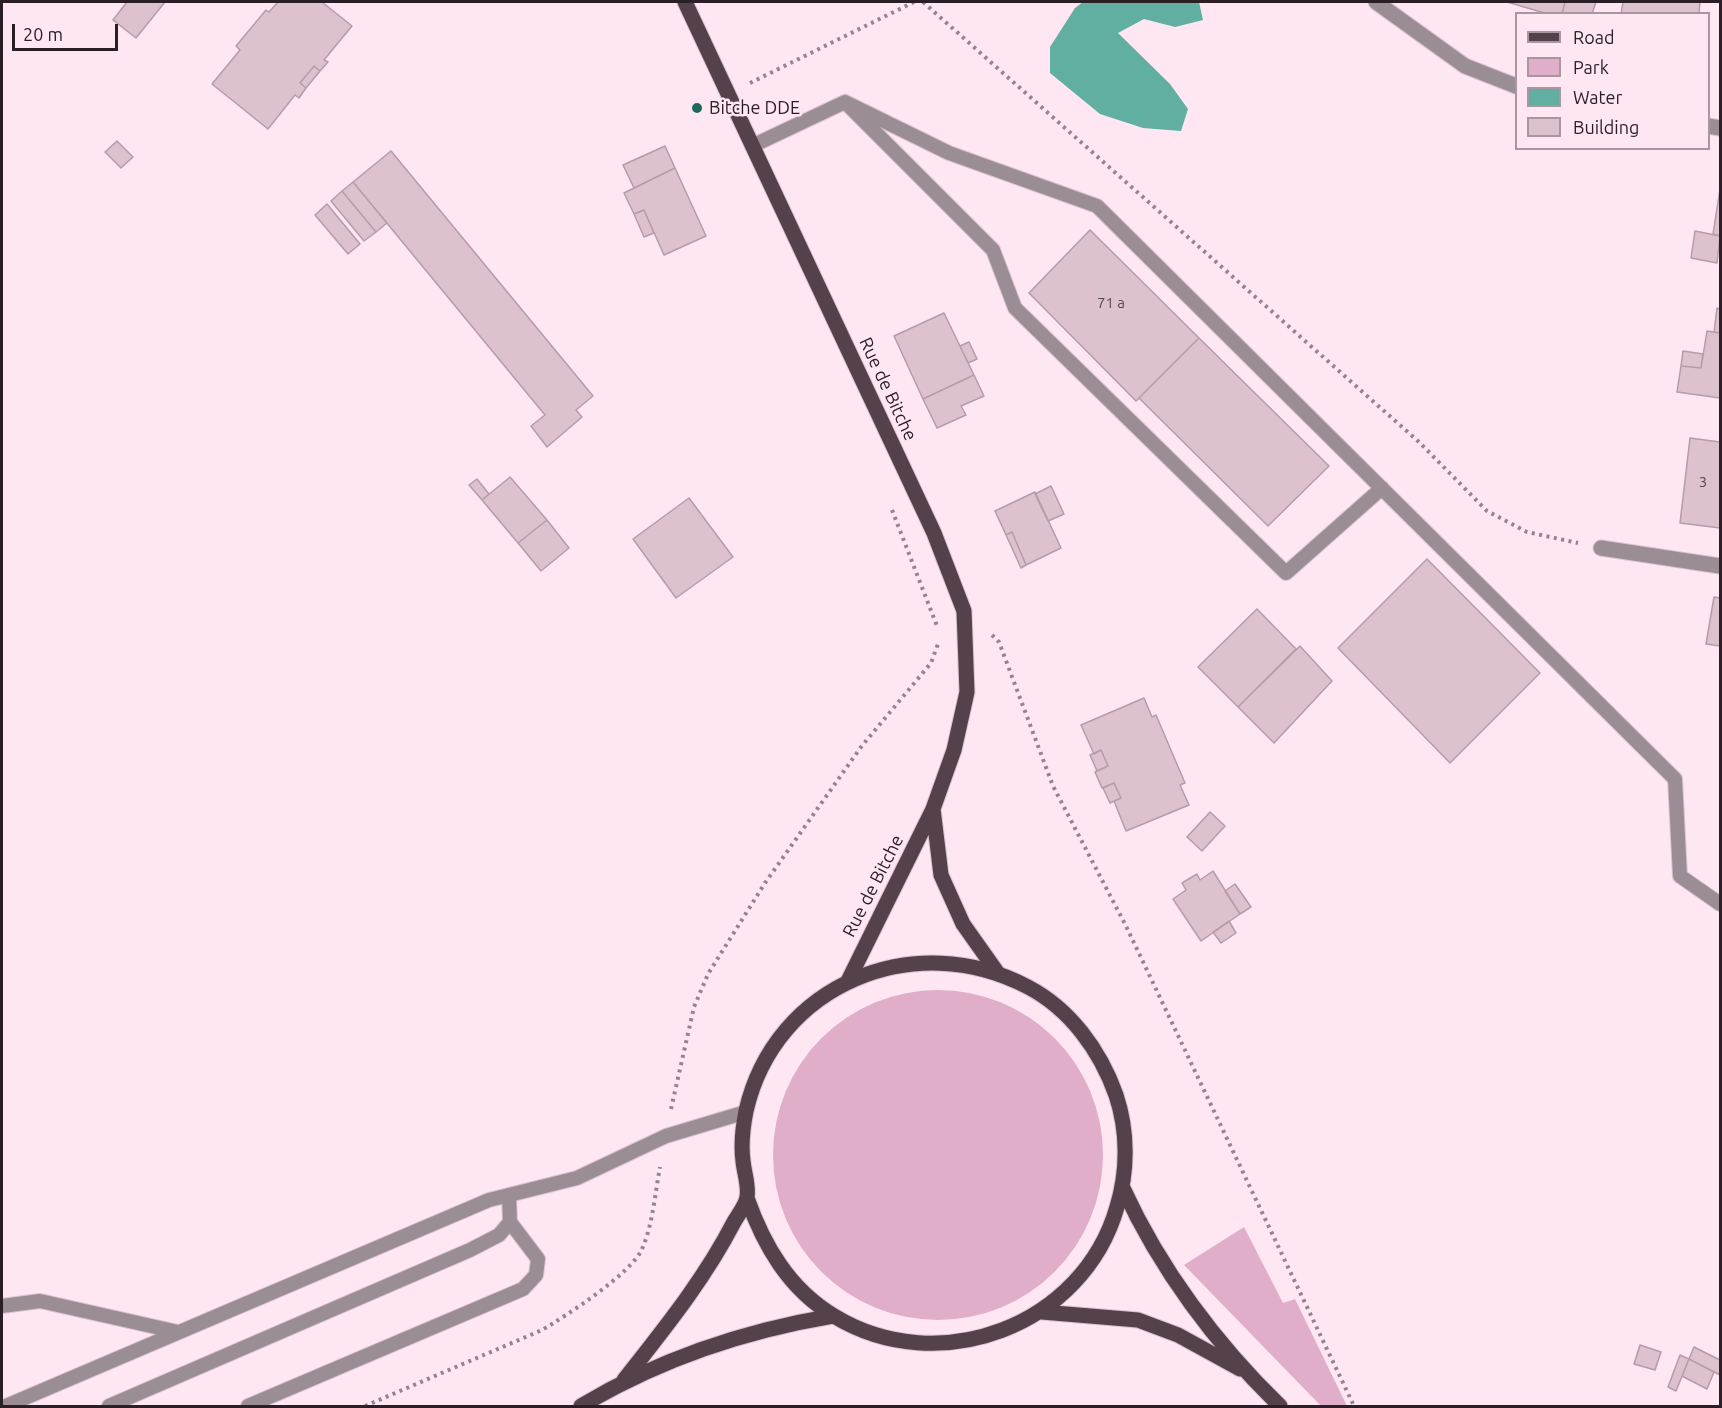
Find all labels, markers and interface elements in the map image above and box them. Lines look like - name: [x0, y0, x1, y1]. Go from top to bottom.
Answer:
- scale bar: [15, 12, 122, 50]
- legend: [1515, 12, 1710, 150]
- text: 20 m: [23, 24, 63, 44]
- text: Road: [1573, 27, 1615, 47]
- text: Park: [1573, 57, 1609, 77]
- text: Water: [1573, 87, 1622, 107]
- place label: Bitche DDE: [709, 97, 800, 119]
- marker: Bitche DDE: [690, 101, 704, 115]
- text: Building: [1573, 117, 1639, 137]
- house number: 71 a: [1097, 294, 1125, 312]
- street label: Rue de Bitche: [855, 334, 921, 444]
- house number: 3: [1699, 473, 1707, 491]
- street label: Rue de Bitche: [838, 831, 908, 941]

